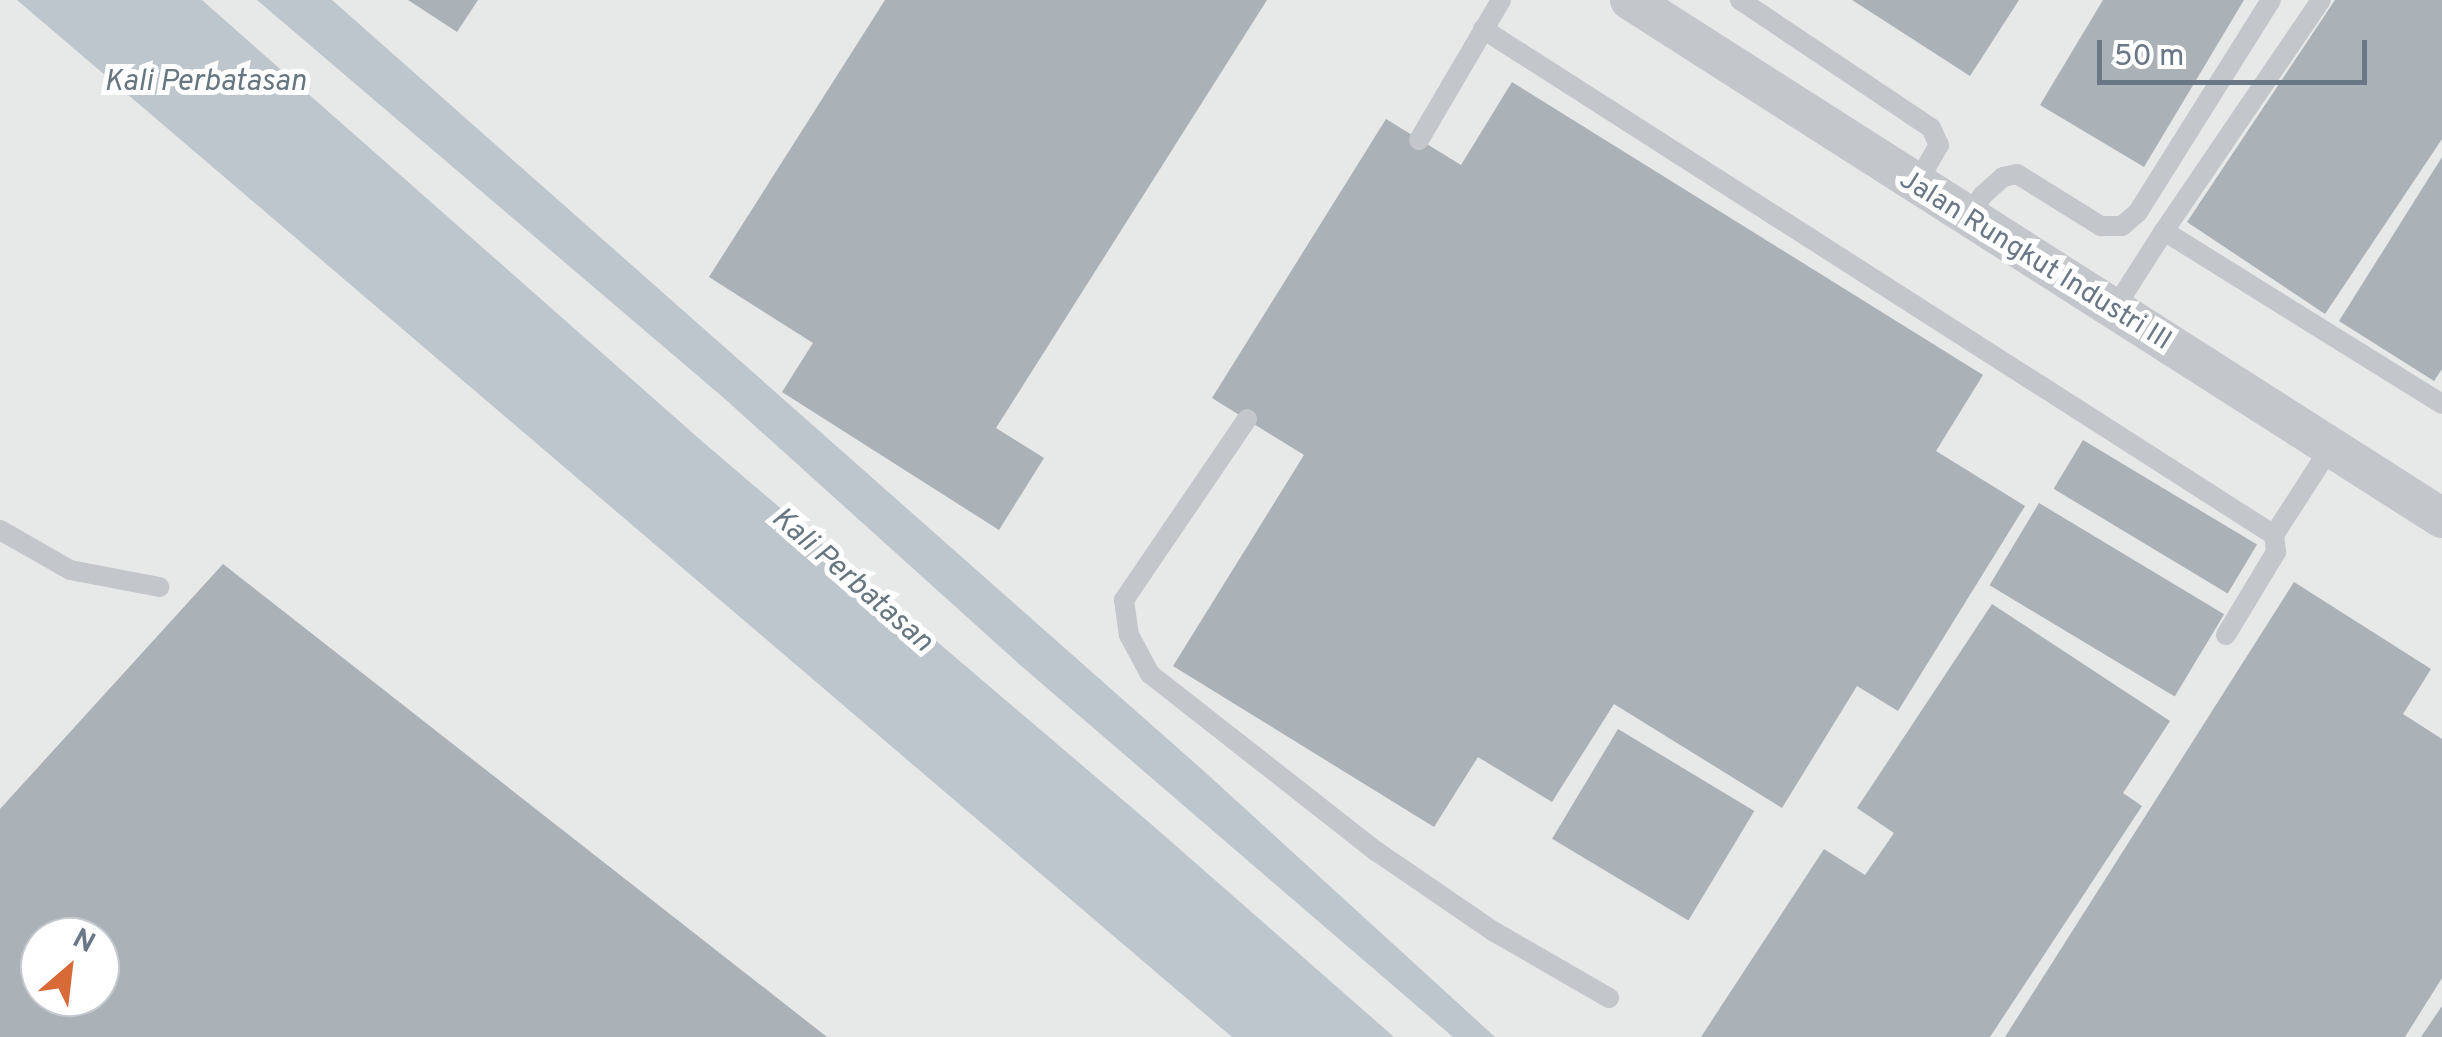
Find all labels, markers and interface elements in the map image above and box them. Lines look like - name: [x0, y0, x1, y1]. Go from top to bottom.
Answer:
- scale bar: [2102, 20, 2372, 82]
- text: 50 m: [2114, 39, 2184, 76]
- water label: Kali Perbatasan: [104, 65, 306, 101]
- street label: Jalan Rungkut Industri III: [1893, 164, 2177, 358]
- water label: Kali Perbatasan: [763, 501, 939, 661]
- north arrow: [20, 917, 120, 1017]
- text: N: [66, 922, 100, 963]

